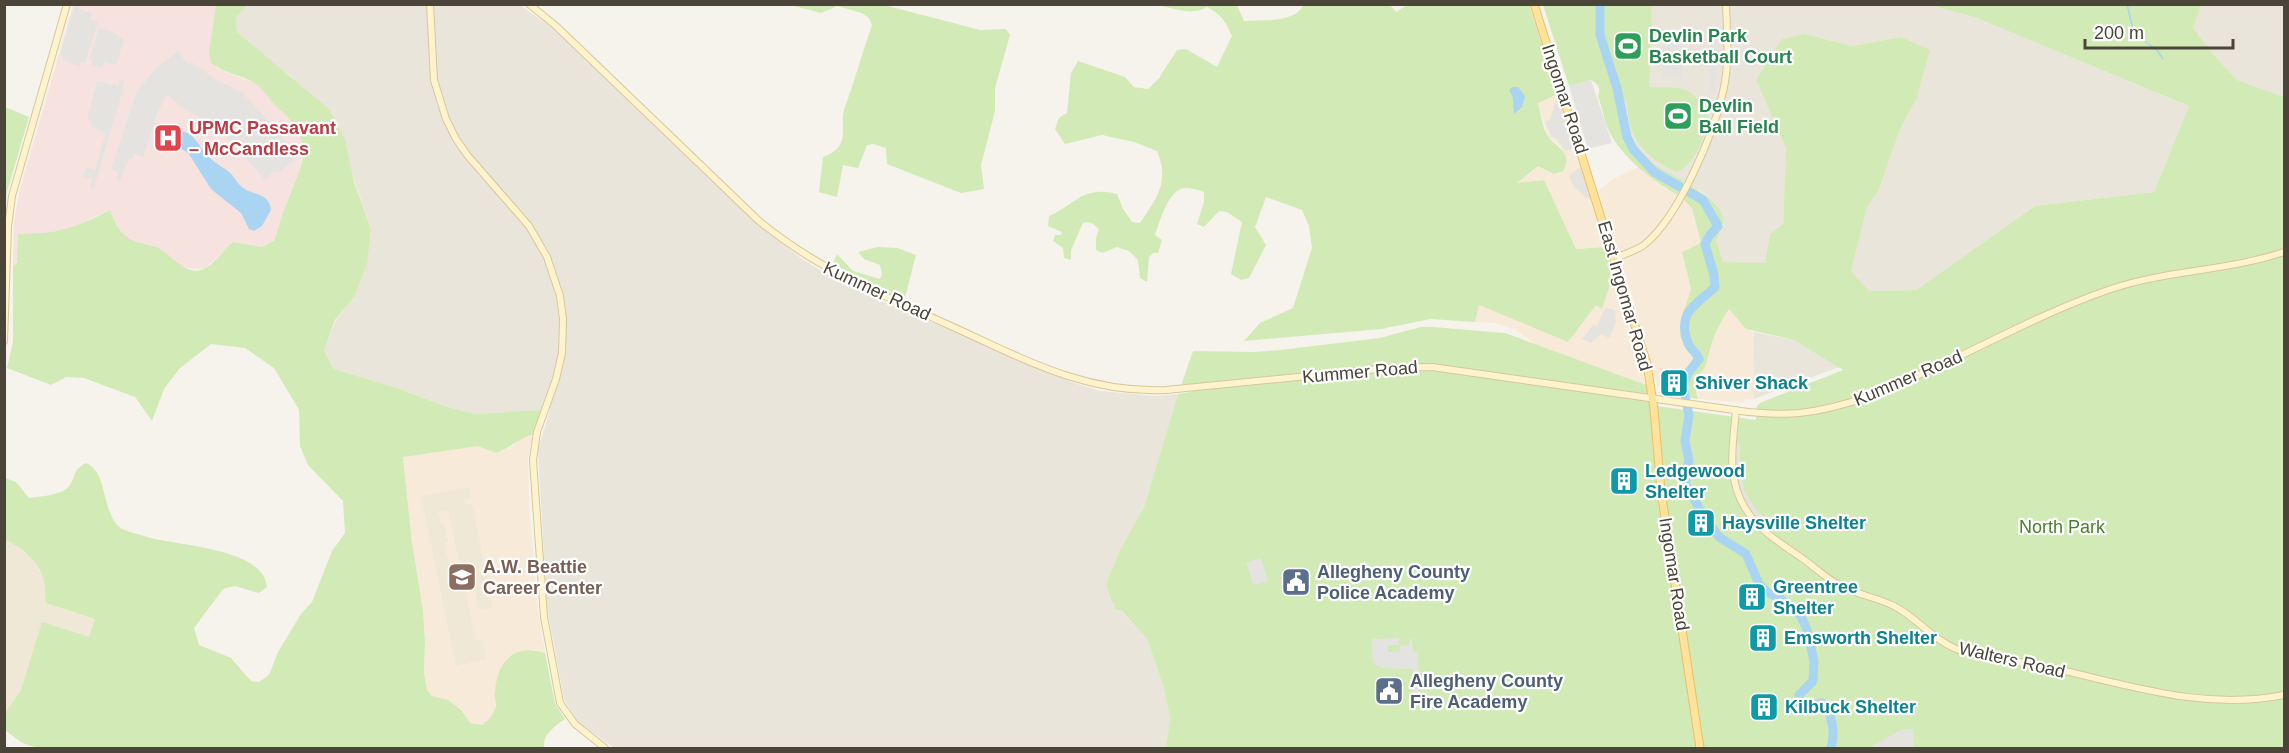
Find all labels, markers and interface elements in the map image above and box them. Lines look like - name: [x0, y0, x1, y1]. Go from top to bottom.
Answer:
- scale bar: [2085, 12, 2234, 50]
- text: 200 m: [2094, 23, 2144, 43]
- place label: Devlin Park Basketball Court: [1649, 26, 1792, 67]
- sports icon: Devlin Park Basketball Court: [1612, 30, 1644, 62]
- street label: Ingomar Road: [1538, 42, 1592, 156]
- place label: Devlin Ball Field: [1699, 96, 1779, 137]
- sports icon: Devlin Ball Field: [1662, 100, 1694, 132]
- place label: UPMC Passavant – McCandless: [189, 118, 336, 159]
- hospital icon: UPMC Passavant – McCandless: [152, 122, 184, 154]
- street label: East Ingomar Road: [1594, 219, 1656, 373]
- street label: Kummer Road: [820, 257, 934, 325]
- street label: Kummer Road: [1851, 346, 1965, 410]
- street label: Kummer Road: [1301, 357, 1419, 387]
- building icon: Shiver Shack: [1658, 367, 1690, 399]
- place label: Shiver Shack: [1695, 373, 1809, 393]
- place label: Ledgewood Shelter: [1645, 461, 1745, 502]
- building icon: Ledgewood Shelter: [1608, 465, 1640, 497]
- building icon: Haysville Shelter: [1685, 507, 1717, 539]
- place label: Haysville Shelter: [1722, 513, 1866, 533]
- street label: Ingomar Road: [1655, 516, 1693, 632]
- park label: North Park: [2019, 517, 2106, 537]
- place label: A.W. Beattie Career Center: [483, 557, 602, 598]
- school or university icon: A.W. Beattie Career Center: [446, 561, 478, 593]
- place label: Allegheny County Police Academy: [1317, 562, 1470, 603]
- public building icon: Allegheny County Police Academy: [1280, 566, 1312, 598]
- place label: Greentree Shelter: [1773, 577, 1858, 618]
- building icon: Greentree Shelter: [1736, 581, 1768, 613]
- building icon: Emsworth Shelter: [1747, 622, 1779, 654]
- place label: Emsworth Shelter: [1784, 628, 1937, 648]
- street label: Walters Road: [1957, 638, 2067, 682]
- place label: Allegheny County Fire Academy: [1410, 671, 1563, 712]
- public building icon: Allegheny County Fire Academy: [1373, 675, 1405, 707]
- building icon: Kilbuck Shelter: [1748, 691, 1780, 723]
- place label: Kilbuck Shelter: [1785, 697, 1916, 717]

